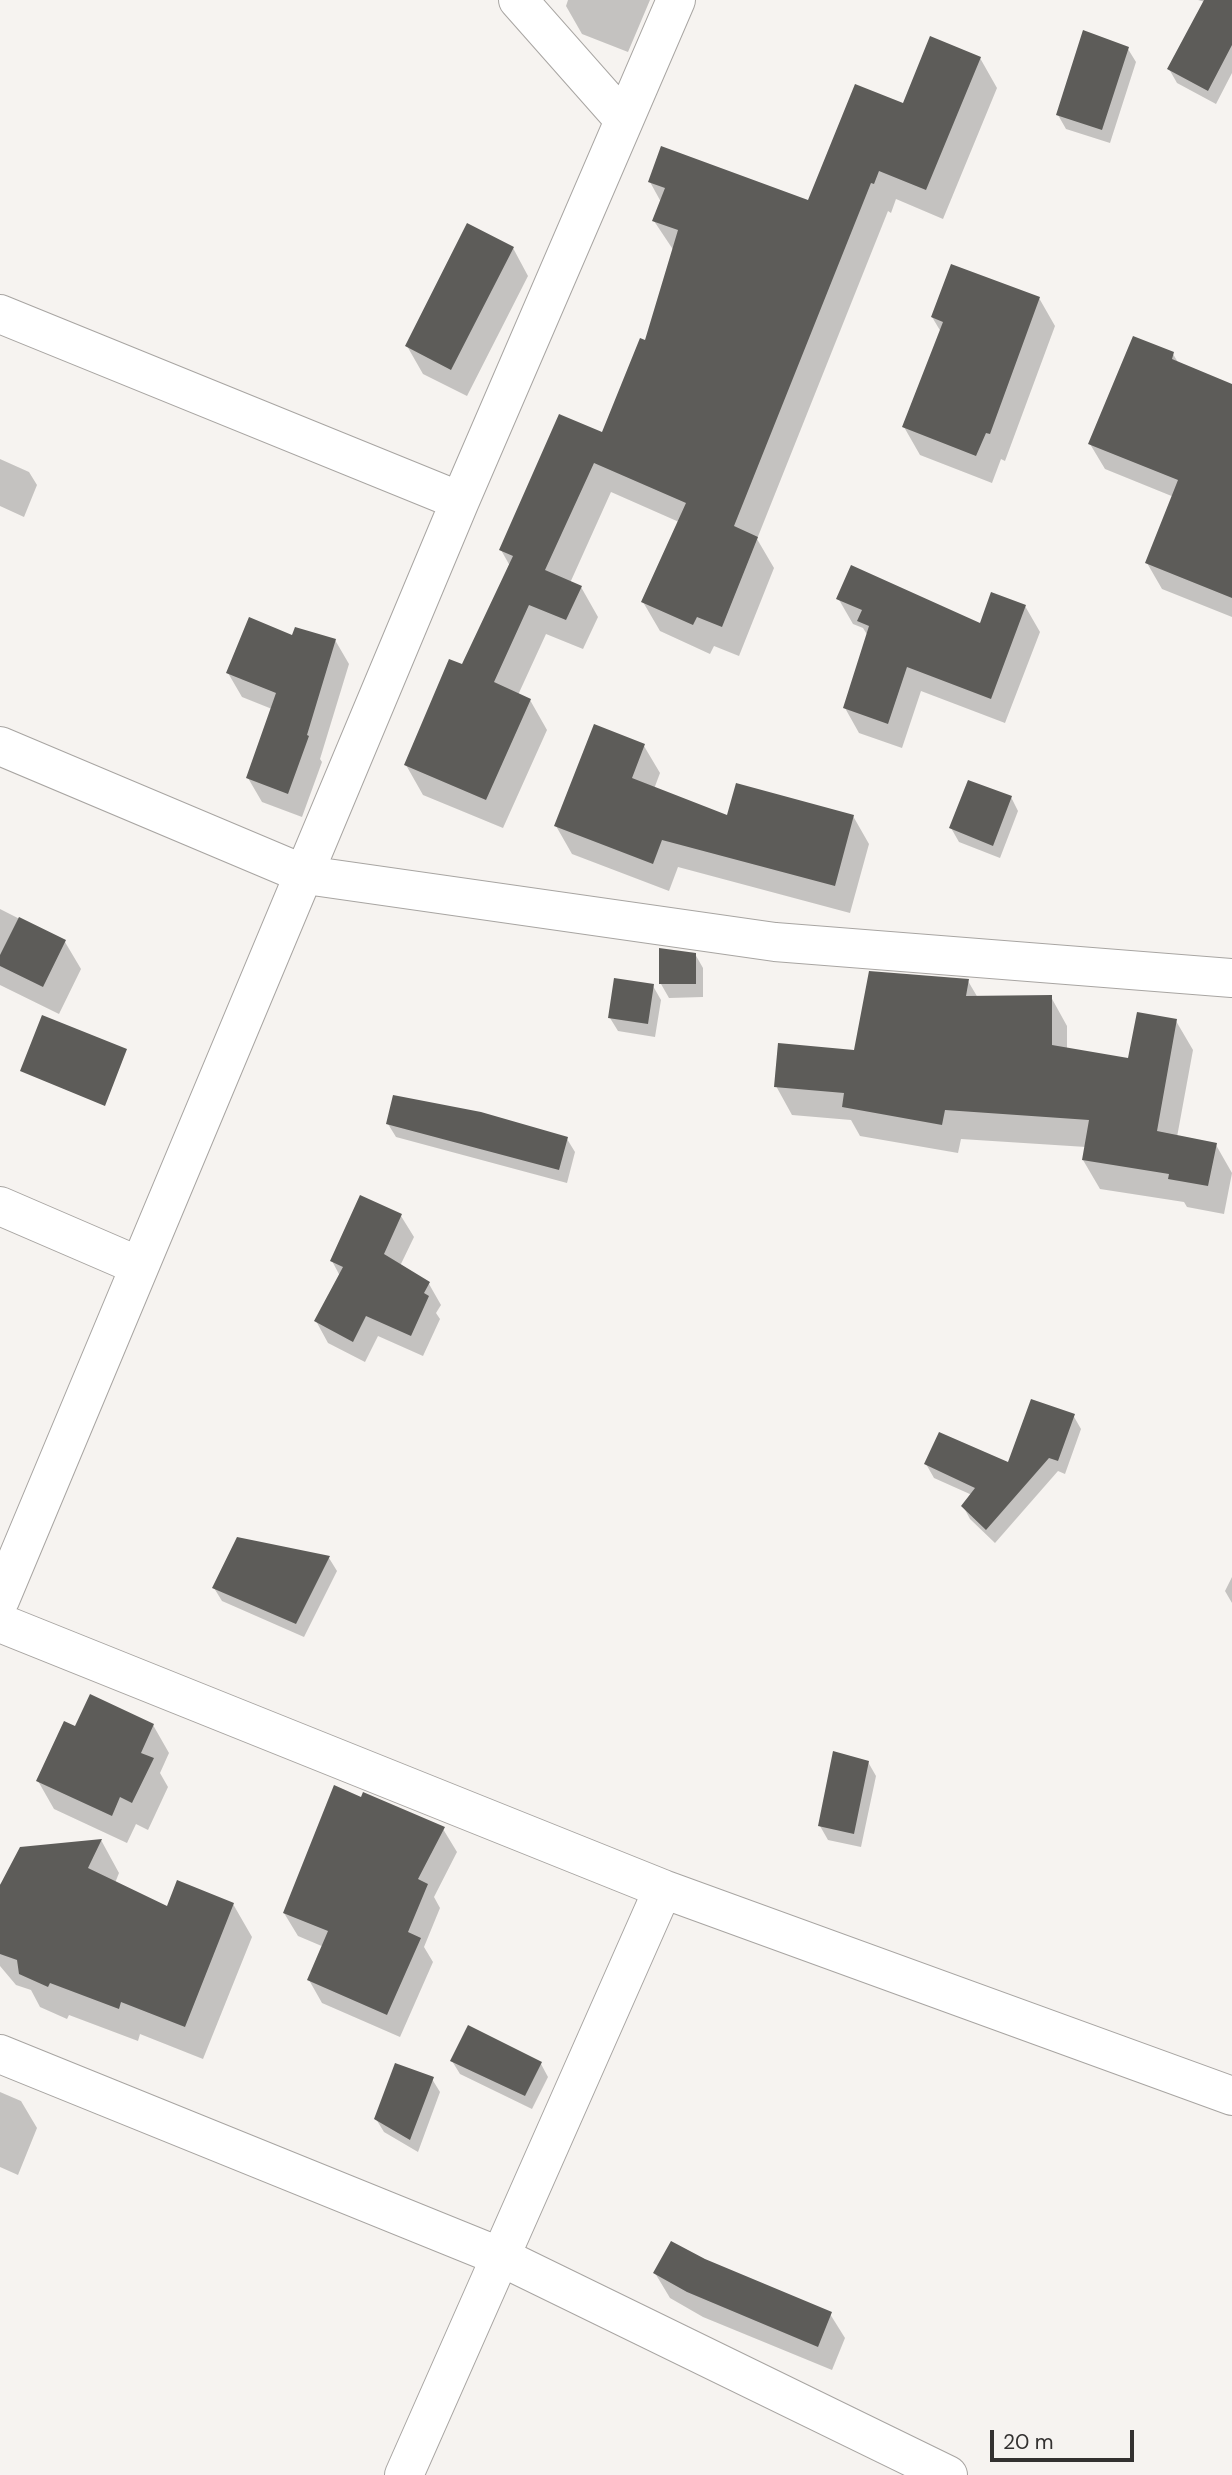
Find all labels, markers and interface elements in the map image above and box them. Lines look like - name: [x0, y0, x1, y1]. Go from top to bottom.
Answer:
- scale bar: [994, 2416, 1138, 2460]
- text: 20 m: [1003, 2428, 1054, 2456]

